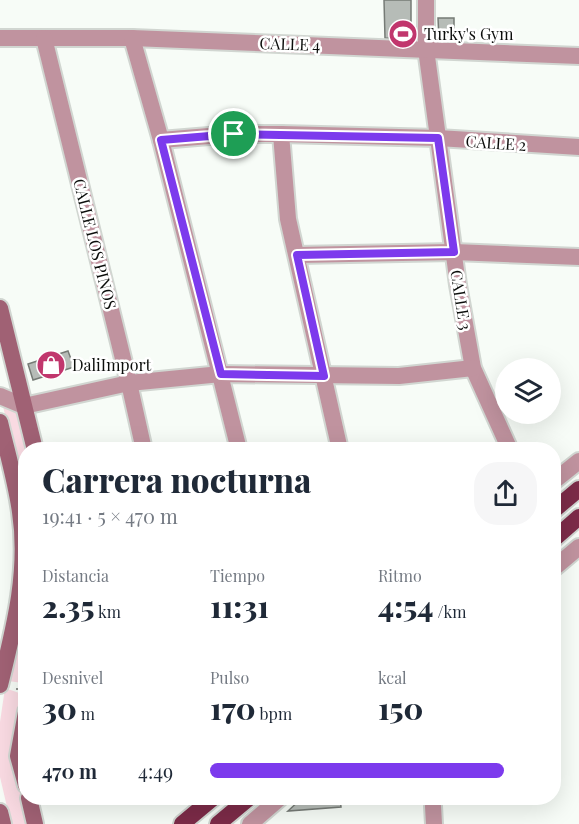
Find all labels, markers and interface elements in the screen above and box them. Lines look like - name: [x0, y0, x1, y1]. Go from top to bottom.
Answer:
- sports icon: Turky's Gym: [387, 18, 419, 50]
- place label: Turky's Gym: [424, 23, 513, 44]
- street label: CALLE 4: [259, 32, 321, 55]
- pin: [208, 108, 259, 159]
- icon: arrive: [217, 117, 250, 150]
- street label: CALLE 2: [465, 130, 527, 155]
- street label: CALLE LOS PINOS: [69, 176, 122, 311]
- street label: CALLE 3: [446, 268, 477, 331]
- shop icon: DaliImport: [35, 349, 67, 381]
- place label: DaliImport: [72, 354, 152, 375]
- map controls: [495, 358, 561, 424]
- button: layers: [495, 358, 561, 424]
- text: Carrera nocturna: [42, 457, 311, 501]
- button: share: [474, 462, 537, 525]
- text: 19:41 · 5 × 470 m: [42, 502, 178, 529]
- text: Distancia: [42, 565, 109, 586]
- text: Tiempo: [210, 565, 265, 586]
- text: Ritmo: [378, 565, 422, 586]
- text: 2.35: [42, 586, 94, 626]
- text: 11:31: [210, 586, 269, 626]
- text: 4:54: [378, 586, 434, 626]
- text: km: [94, 601, 121, 622]
- text: /km: [434, 601, 466, 622]
- text: Desnivel: [42, 667, 103, 688]
- text: Pulso: [210, 667, 249, 688]
- text: kcal: [378, 667, 407, 688]
- text: 30: [42, 688, 77, 728]
- text: 170: [210, 688, 256, 728]
- text: 150: [378, 688, 423, 728]
- text: m: [77, 703, 95, 724]
- text: bpm: [256, 703, 292, 724]
- text: 470 m: [42, 757, 97, 784]
- text: 4:49: [138, 757, 173, 784]

